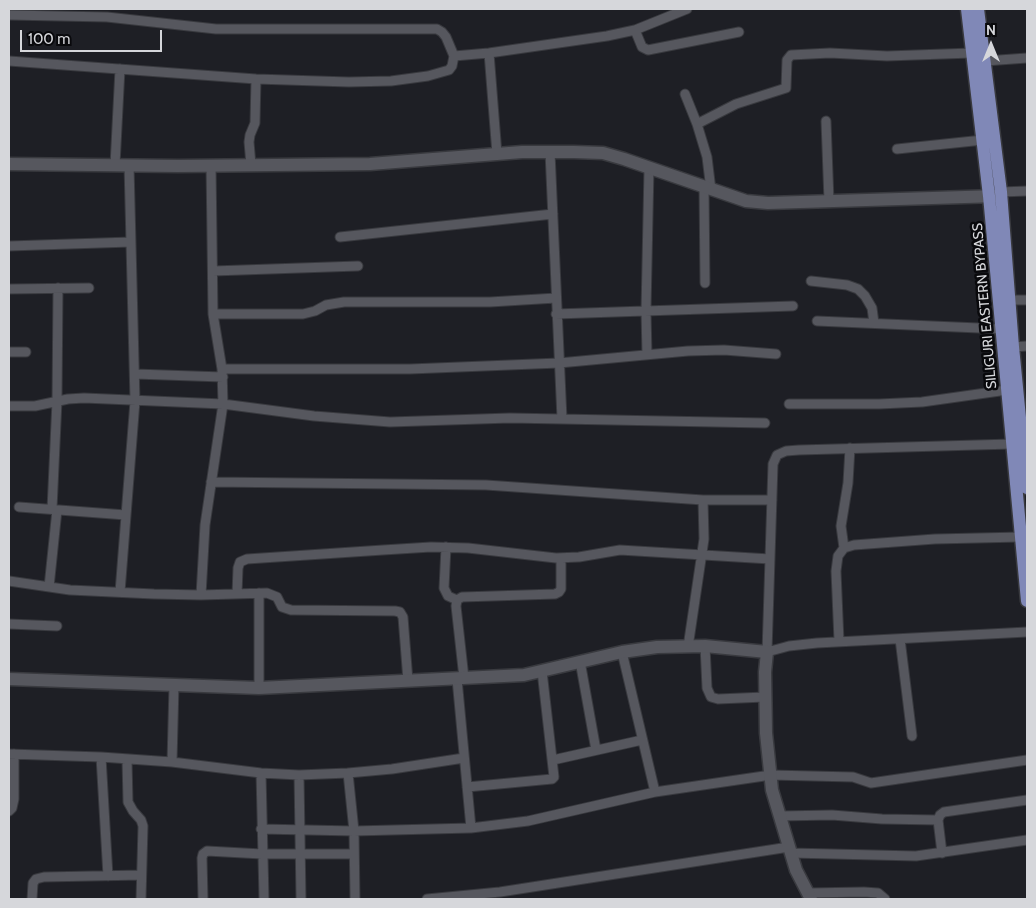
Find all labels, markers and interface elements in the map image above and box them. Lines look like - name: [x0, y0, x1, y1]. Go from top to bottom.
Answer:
- scale bar: [22, 20, 165, 52]
- north arrow: [966, 20, 1016, 70]
- text: N: [986, 21, 996, 39]
- text: 100 m: [28, 30, 70, 48]
- street label: SILIGURI EASTERN BYPASS: [969, 222, 1001, 390]

